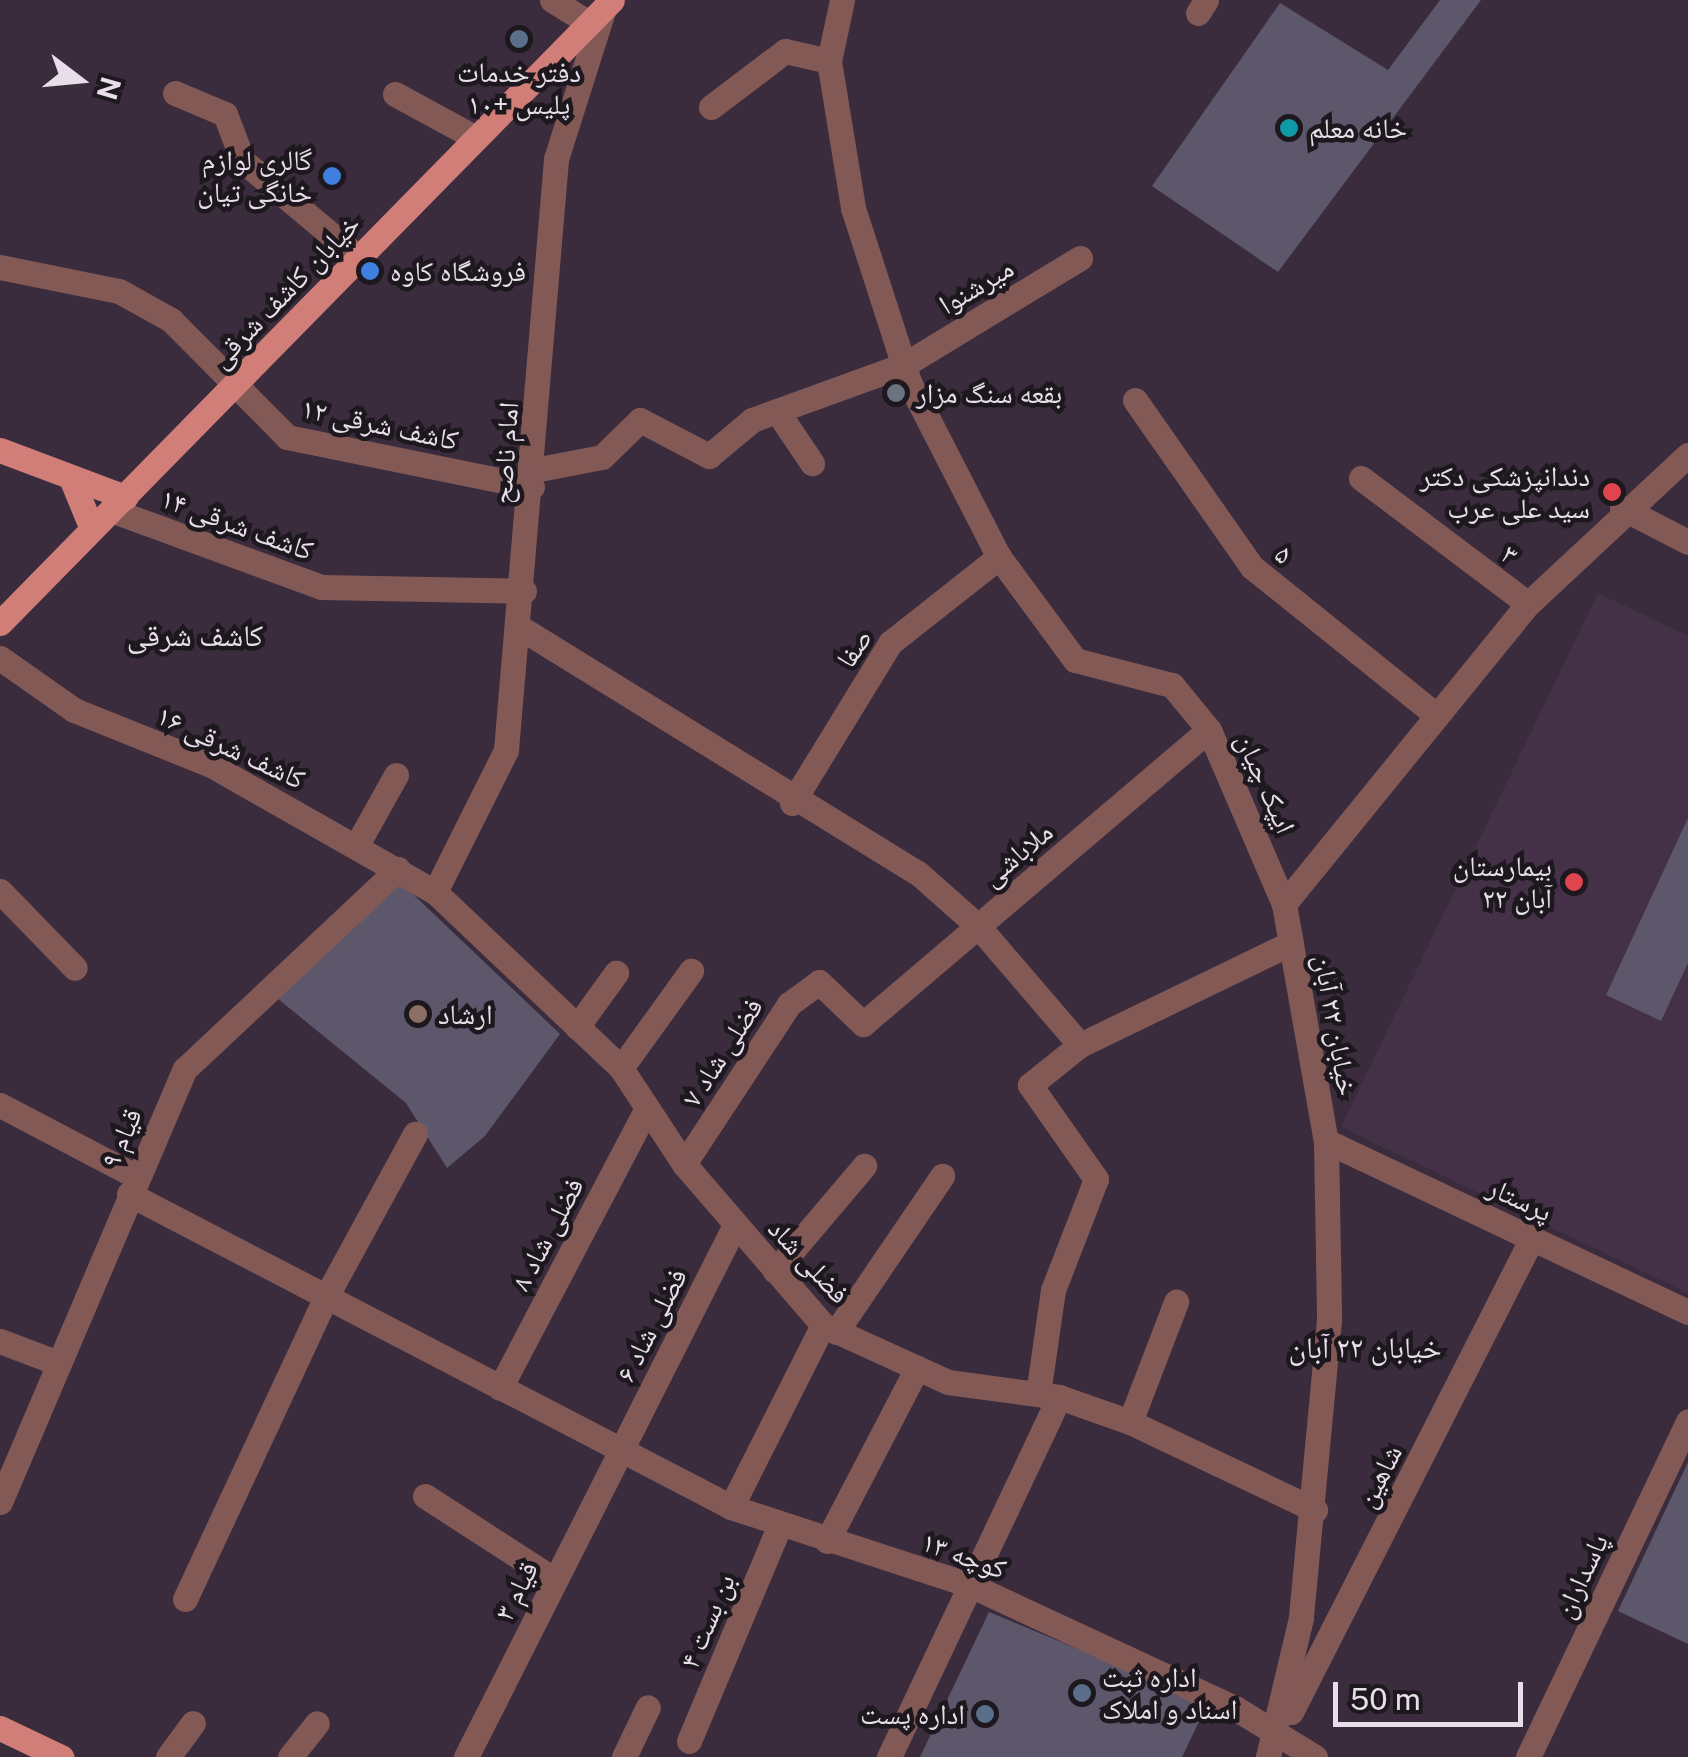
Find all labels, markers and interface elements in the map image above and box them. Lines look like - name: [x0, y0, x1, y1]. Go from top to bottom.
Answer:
- marker: دفتر خدمات پلیس +۱۰: [508, 28, 530, 50]
- north arrow: [30, 30, 130, 130]
- place label: دفتر خدمات پلیس +۱۰: [457, 55, 581, 121]
- text: N: [90, 73, 128, 103]
- place label: خانه معلم: [1309, 111, 1407, 145]
- marker: خانه معلم: [1278, 117, 1300, 139]
- place label: گالری لوازم خانگی تیان: [197, 143, 312, 209]
- marker: گالری لوازم خانگی تیان: [321, 165, 343, 187]
- street label: خیابان کاشف شرقی: [203, 207, 367, 375]
- street label: میرشنوا: [933, 251, 1019, 321]
- place label: فروشگاه کاوه: [390, 254, 526, 288]
- marker: فروشگاه کاوه: [359, 260, 381, 282]
- place label: بقعه سنگ مزار: [916, 376, 1062, 410]
- marker: بقعه سنگ مزار: [885, 382, 907, 404]
- street label: کاشف شرقی ۱۲: [299, 391, 461, 457]
- street label: امام ناصح: [485, 401, 525, 505]
- place label: دندانپزشکی دکتر سید علی عرب: [1420, 459, 1590, 525]
- marker: دندانپزشکی دکتر سید علی عرب: [1599, 479, 1625, 505]
- street label: کاشف شرقی ۱۴: [156, 481, 318, 567]
- street label: ۵: [1268, 537, 1300, 571]
- street label: ۳: [1495, 537, 1525, 571]
- district label: کاشف شرقی: [127, 617, 263, 653]
- street label: صفا: [829, 622, 879, 674]
- street label: کاشف شرقی ۱۶: [152, 698, 310, 796]
- street label: ایپک چیان: [1229, 728, 1303, 838]
- street label: ملاباشی: [975, 815, 1059, 893]
- place label: بیمارستان ۲۲ آبان: [1453, 849, 1552, 915]
- marker: بیمارستان ۲۲ آبان: [1561, 869, 1587, 895]
- street label: خیابان ۲۲ آبان: [1307, 952, 1365, 1098]
- street label: فضلی شاد ۷: [674, 991, 770, 1113]
- place label: ارشاد: [438, 997, 493, 1031]
- marker: ارشاد: [407, 1003, 429, 1025]
- street label: قیام ۹: [93, 1103, 149, 1173]
- street label: پرستار: [1482, 1170, 1558, 1228]
- street label: فضلی شاد ۸: [503, 1172, 591, 1296]
- street label: فضلی شاد: [761, 1212, 857, 1310]
- street label: فضلی شاد ۶: [608, 1263, 694, 1387]
- district label: خیابان ۲۲ آبان: [1289, 1329, 1441, 1365]
- street label: شاهین: [1349, 1439, 1409, 1513]
- street label: کوچه ۱۳: [917, 1524, 1011, 1586]
- street label: پاسداران: [1547, 1529, 1615, 1623]
- street label: قیام ۳: [487, 1556, 545, 1626]
- street label: بن بست ۴: [672, 1569, 742, 1673]
- place label: اداره ثبت اسناد و املاک: [1102, 1660, 1237, 1726]
- scale bar: [1338, 1662, 1528, 1724]
- text: 50 m: [1350, 1681, 1421, 1717]
- marker: اداره ثبت اسناد و املاک: [1071, 1682, 1093, 1704]
- place label: اداره پست: [860, 1697, 965, 1731]
- marker: اداره پست: [974, 1703, 996, 1725]

